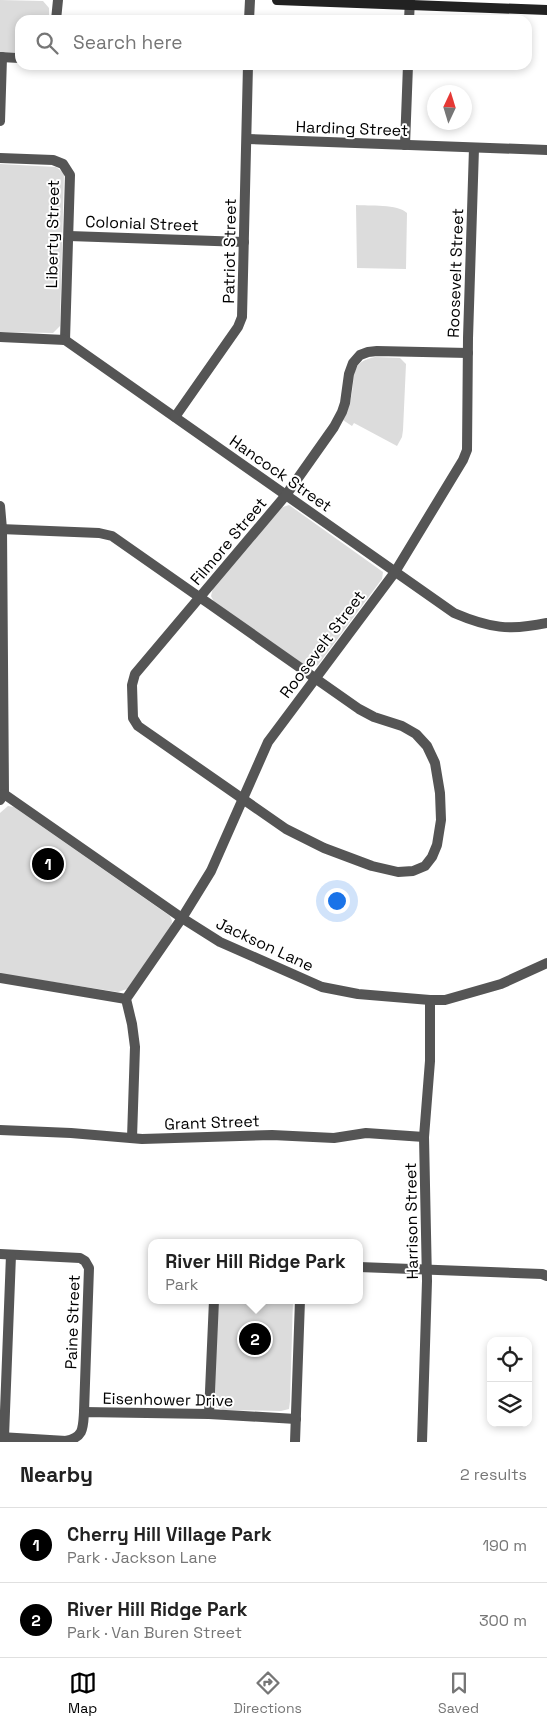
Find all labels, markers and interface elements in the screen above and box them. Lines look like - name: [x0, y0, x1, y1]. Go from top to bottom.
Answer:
- search box: [15, 15, 532, 70]
- icon: search: [33, 29, 61, 57]
- text: Search here: [73, 30, 183, 55]
- north arrow: [427, 85, 472, 130]
- street label: Harding Street: [295, 116, 409, 141]
- street label: Liberty Street: [41, 180, 64, 288]
- street label: Patriot Street: [218, 198, 241, 304]
- street label: Roosevelt Street: [443, 208, 468, 338]
- street label: Colonial Street: [85, 211, 199, 236]
- street label: Hancock Street: [225, 430, 336, 516]
- street label: Filmore Street: [186, 493, 271, 590]
- street label: Roosevelt Street: [275, 586, 370, 702]
- pin: 1: [32, 845, 64, 883]
- your location: [324, 888, 350, 914]
- street label: Jackson Lane: [213, 913, 317, 976]
- street label: Grant Street: [164, 1110, 260, 1135]
- street label: Harrison Street: [400, 1162, 423, 1280]
- popup: [148, 1239, 363, 1304]
- text: River Hill Ridge Park: [165, 1249, 346, 1274]
- street label: Paine Street: [60, 1274, 85, 1370]
- text: Park: [165, 1274, 198, 1295]
- pin: 2: [239, 1320, 271, 1358]
- map controls: [487, 1337, 532, 1427]
- button: locate: [487, 1337, 532, 1382]
- button: layers: [487, 1382, 532, 1427]
- street label: Eisenhower Drive: [102, 1388, 234, 1411]
- text: Nearby: [20, 1461, 93, 1488]
- text: 2 results: [460, 1464, 527, 1485]
- text: Cherry Hill Village Park: [67, 1522, 272, 1547]
- text: 1: [32, 1535, 40, 1556]
- text: 190 m: [482, 1535, 527, 1556]
- text: Park · Jackson Lane: [67, 1547, 217, 1568]
- text: River Hill Ridge Park: [67, 1597, 248, 1622]
- text: 2: [31, 1610, 41, 1631]
- text: 300 m: [479, 1610, 527, 1631]
- text: Park · Van Buren Street: [67, 1622, 242, 1643]
- tab: Map: [68, 1669, 97, 1717]
- tab: Directions: [233, 1669, 302, 1717]
- tab: Saved: [438, 1669, 479, 1717]

